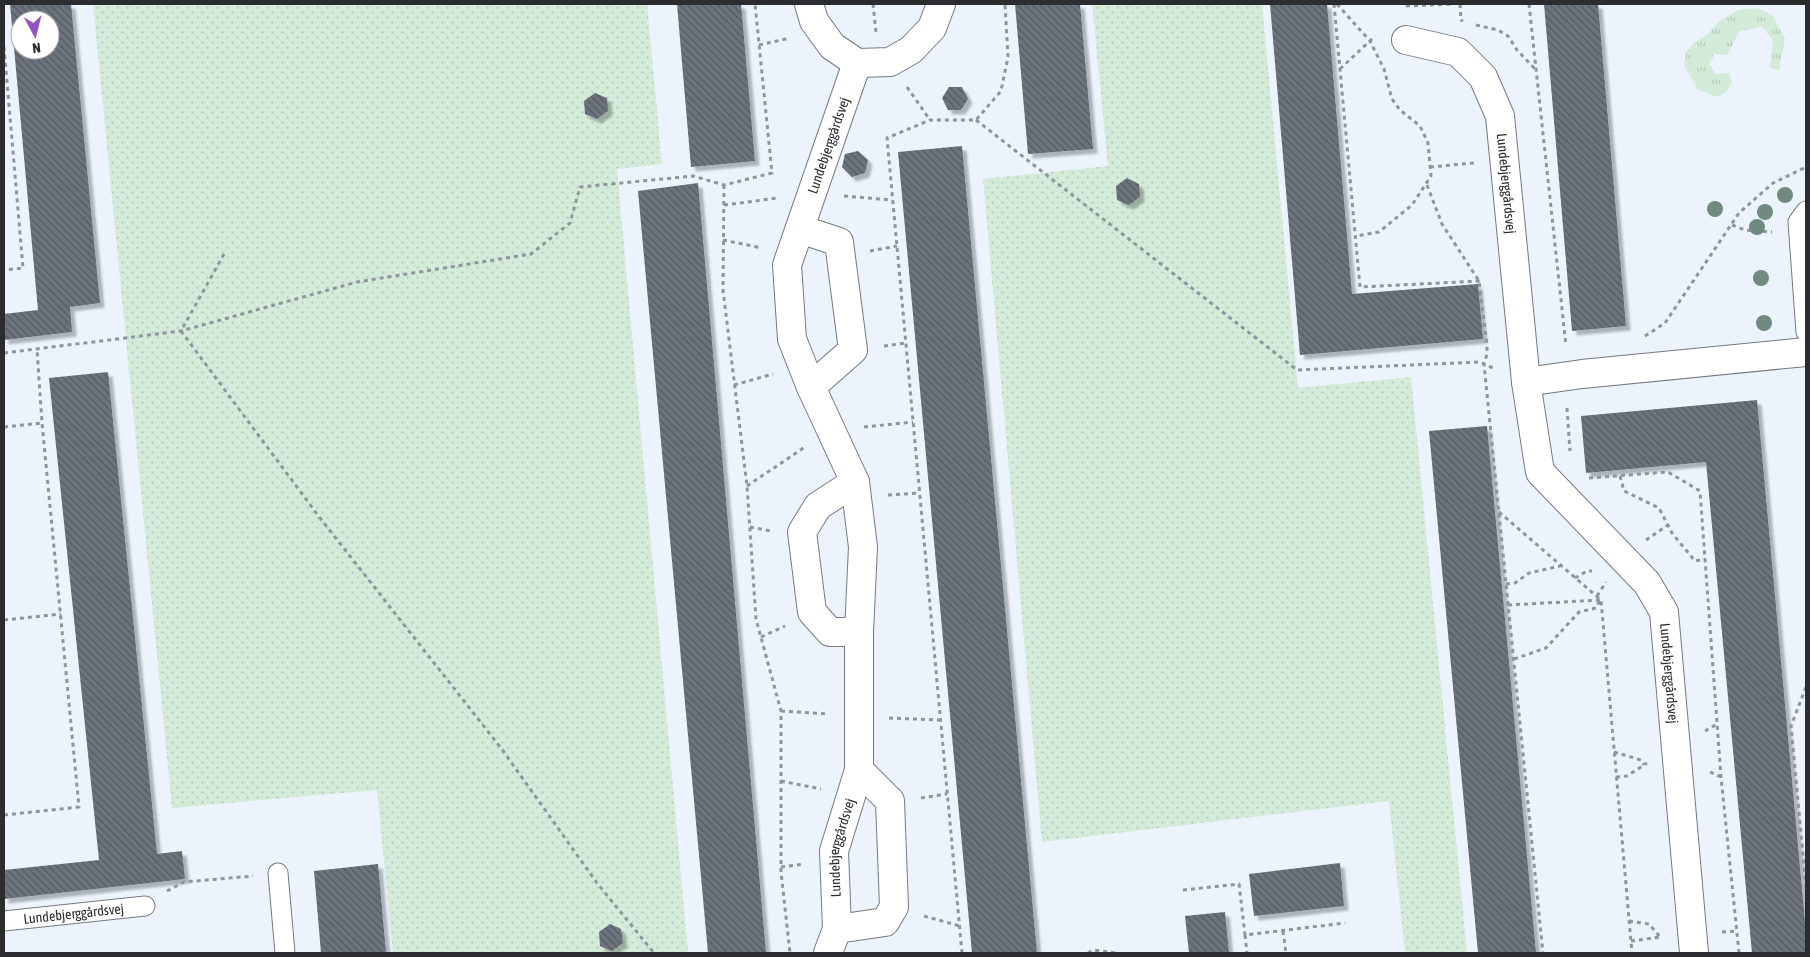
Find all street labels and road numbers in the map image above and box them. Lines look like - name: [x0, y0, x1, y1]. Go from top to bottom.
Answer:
- street label: Lundebjerggårdsvej: [804, 95, 852, 196]
- street label: Lundebjerggårdsvej: [1494, 132, 1519, 234]
- street label: Lundebjerggårdsvej: [1657, 622, 1682, 724]
- street label: Lundebjerggårdsvej: [826, 796, 858, 897]
- street label: Lundebjerggårdsvej: [23, 900, 125, 927]

